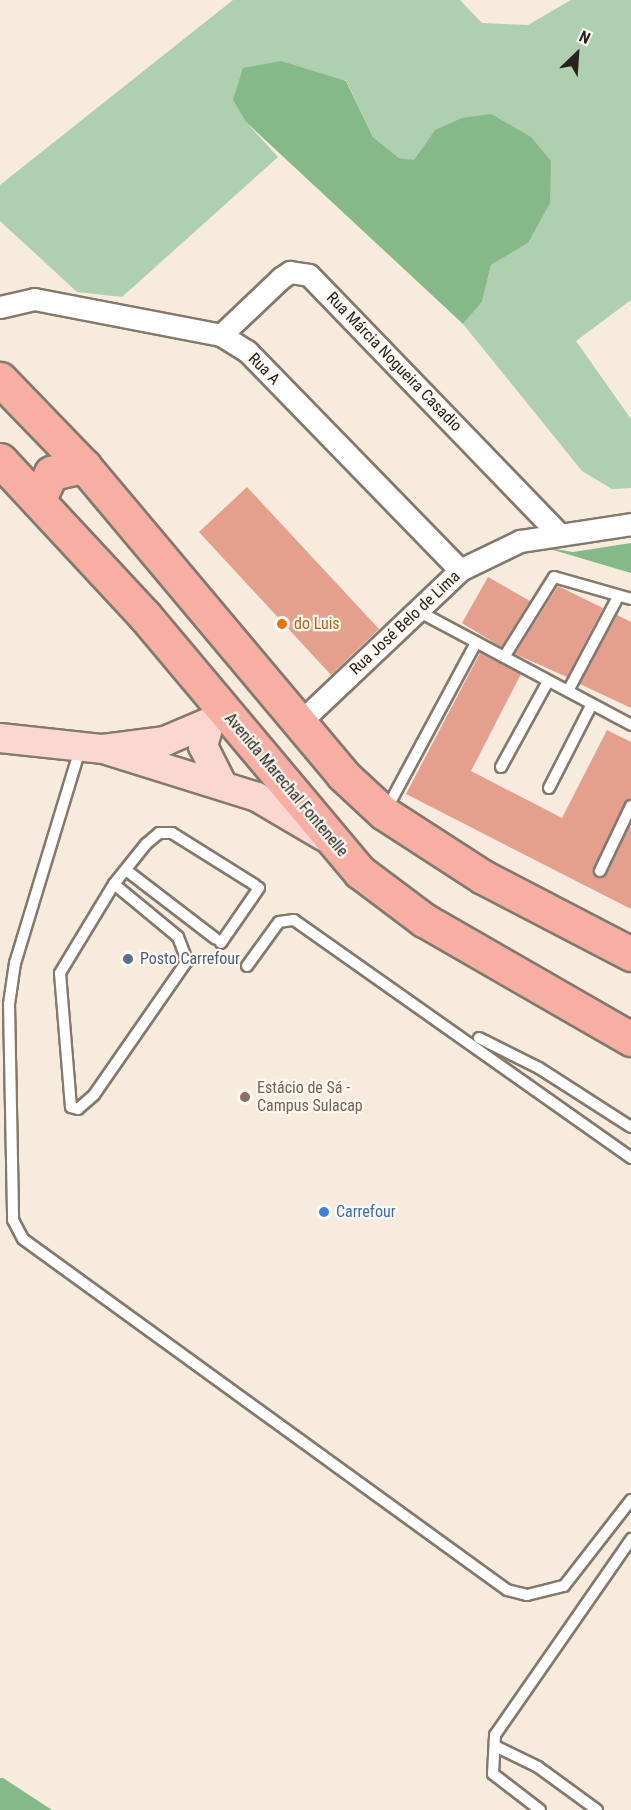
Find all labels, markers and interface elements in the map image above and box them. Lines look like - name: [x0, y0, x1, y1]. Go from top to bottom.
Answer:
- north arrow: [547, 24, 607, 84]
- text: N: [576, 27, 593, 48]
- street label: Rua Márcia Nogueira Casadio: [322, 288, 466, 436]
- street label: Rua A: [244, 349, 284, 389]
- street label: Rua José Belo de Lima: [346, 567, 464, 679]
- place label: do Luis: [294, 614, 340, 634]
- marker: do Luis: [275, 617, 289, 631]
- street label: Avenida Marechal Fontenelle: [220, 709, 352, 861]
- place label: Posto Carrefour: [140, 949, 240, 969]
- marker: Posto Carrefour: [121, 952, 135, 966]
- place label: Estácio de Sá - Campus Sulacap: [257, 1078, 363, 1116]
- marker: Estácio de Sá - Campus Sulacap: [238, 1090, 252, 1104]
- place label: Carrefour: [336, 1202, 396, 1222]
- marker: Carrefour: [317, 1205, 331, 1219]

